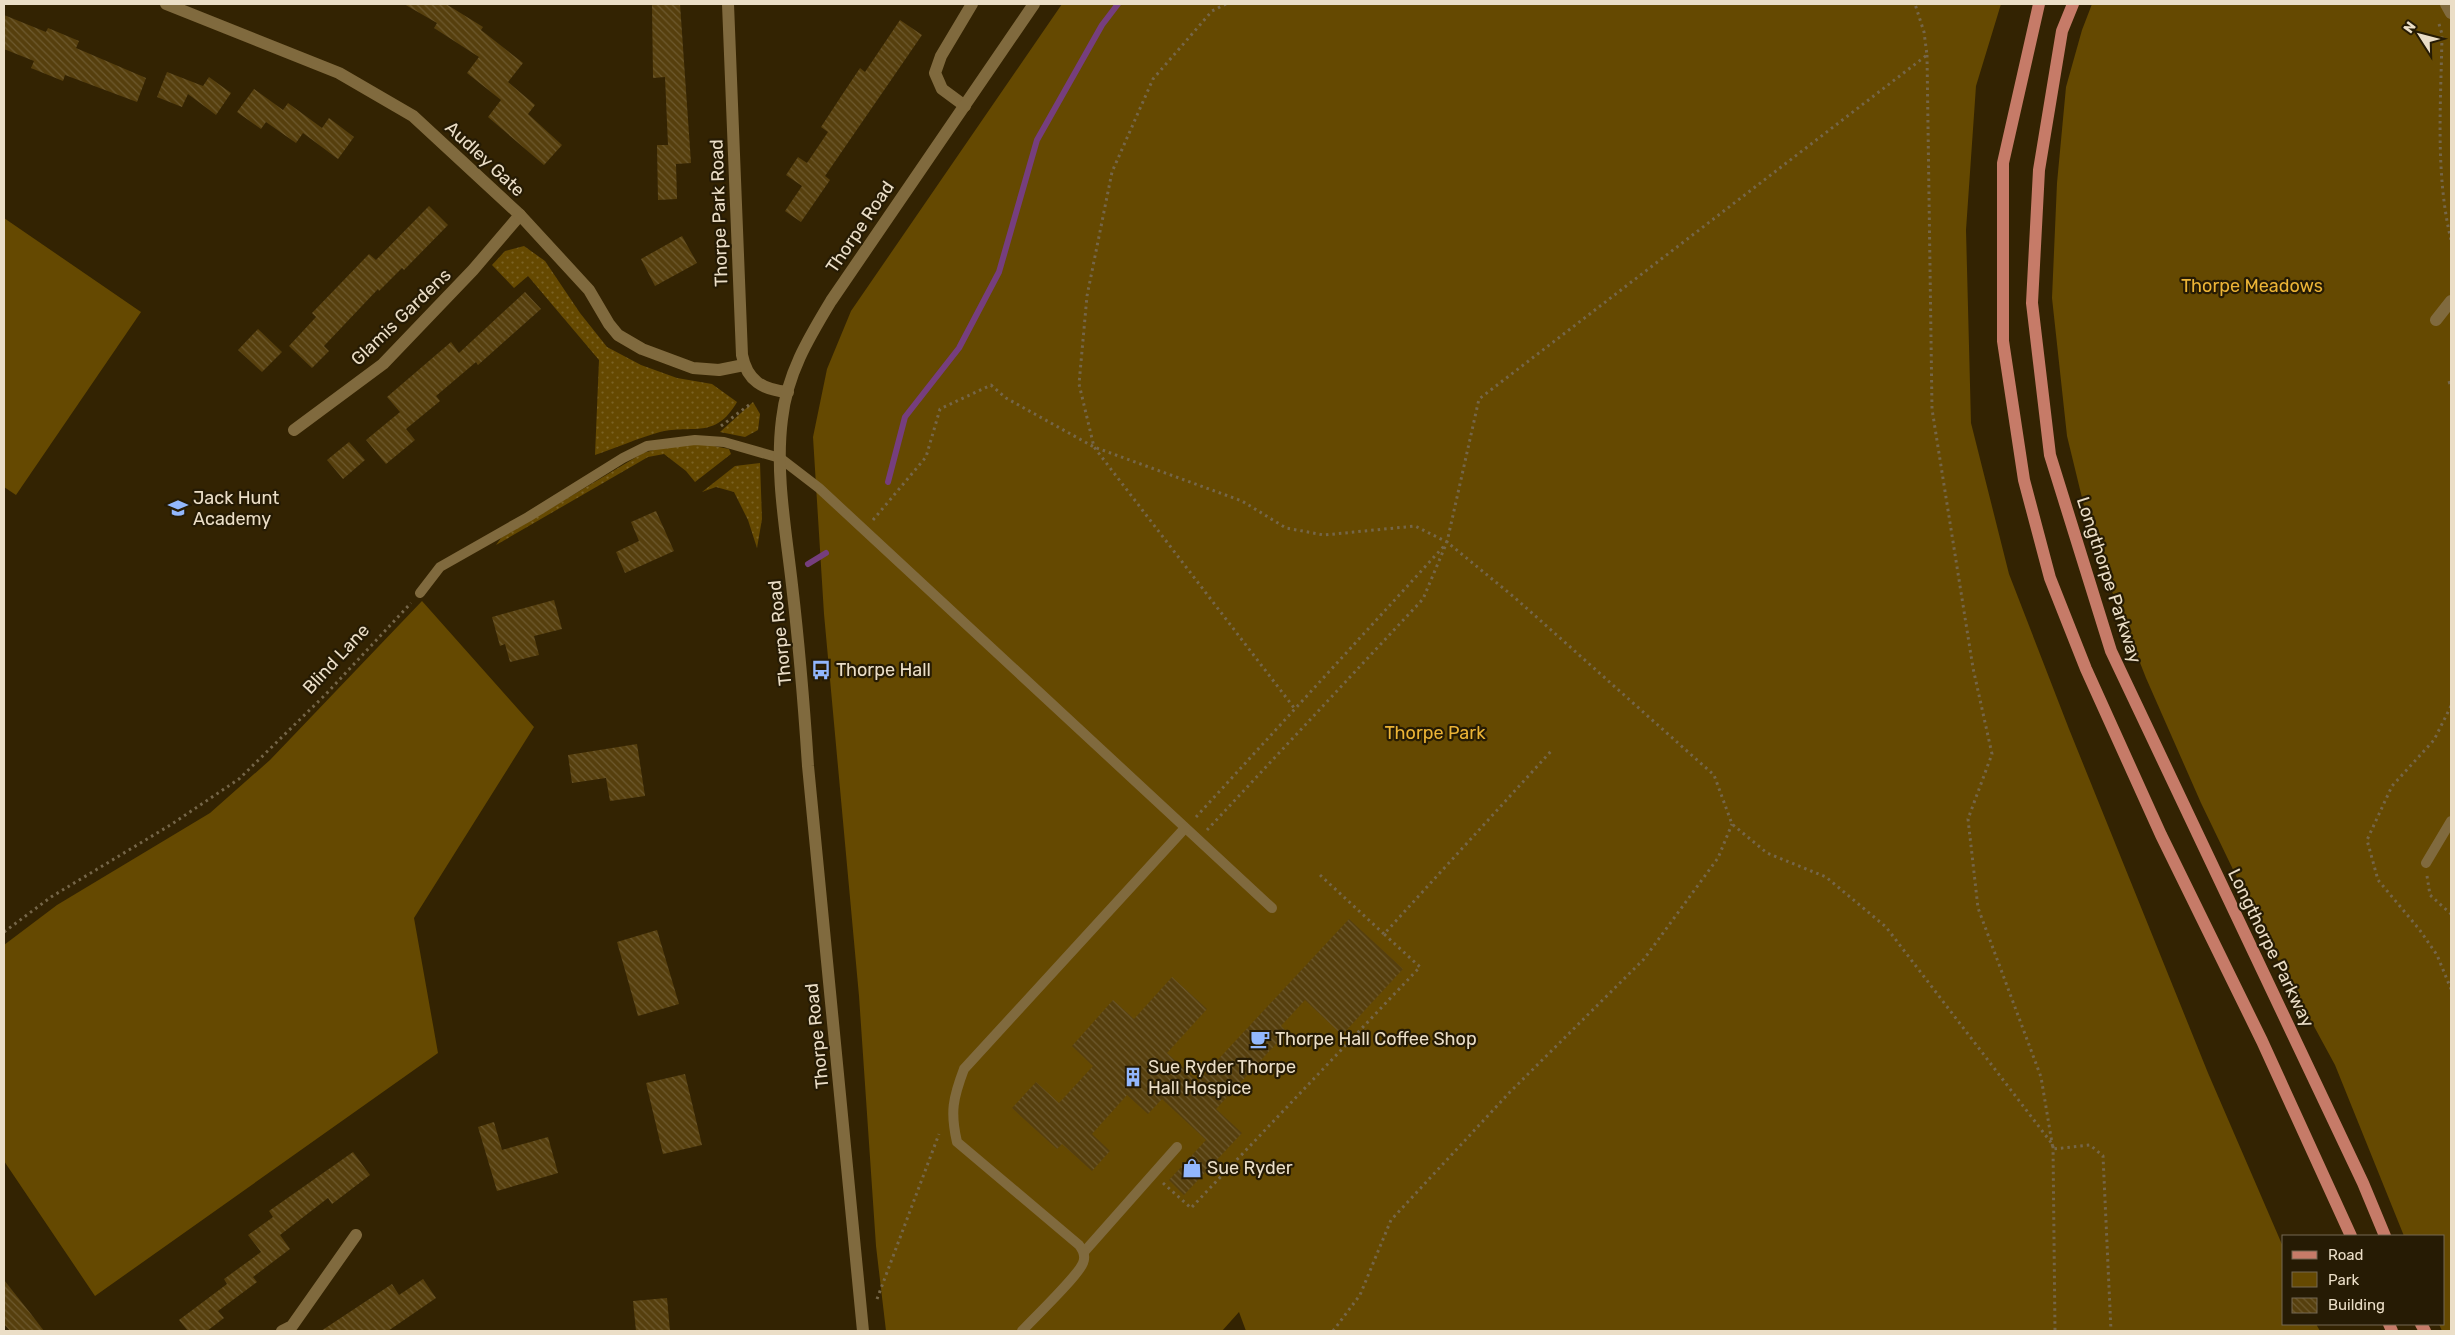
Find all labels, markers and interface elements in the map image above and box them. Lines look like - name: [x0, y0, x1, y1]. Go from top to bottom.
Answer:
- north arrow: [2395, 10, 2445, 60]
- text: N: [2400, 19, 2420, 37]
- street label: Audley Gate: [441, 117, 529, 201]
- street label: Thorpe Park Road: [705, 139, 733, 287]
- street label: Thorpe Road: [821, 177, 899, 277]
- street label: Glamis Gardens: [347, 264, 455, 370]
- park label: Thorpe Meadows: [2181, 275, 2323, 297]
- place label: Jack Hunt Academy: [193, 487, 279, 530]
- street label: Longthorpe Parkway: [2072, 494, 2146, 666]
- school or university icon: Jack Hunt Academy: [167, 497, 189, 519]
- street label: Thorpe Road: [764, 579, 796, 687]
- street label: Blind Lane: [298, 619, 374, 699]
- bus stop icon: Thorpe Hall: [810, 659, 832, 681]
- place label: Thorpe Hall: [836, 659, 931, 681]
- park label: Thorpe Park: [1385, 722, 1486, 744]
- street label: Longthorpe Parkway: [2223, 865, 2319, 1031]
- street label: Thorpe Road: [801, 982, 833, 1090]
- cafe icon: Thorpe Hall Coffee Shop: [1249, 1028, 1271, 1050]
- place label: Thorpe Hall Coffee Shop: [1275, 1028, 1477, 1050]
- place label: Sue Ryder Thorpe Hall Hospice: [1148, 1056, 1296, 1099]
- building icon: Sue Ryder Thorpe Hall Hospice: [1122, 1066, 1144, 1088]
- shop icon: Sue Ryder: [1181, 1157, 1203, 1179]
- place label: Sue Ryder: [1207, 1157, 1293, 1179]
- legend: [2282, 1235, 2445, 1325]
- text: Road: [2328, 1246, 2364, 1264]
- text: Park: [2328, 1271, 2359, 1289]
- text: Building: [2328, 1296, 2385, 1314]

